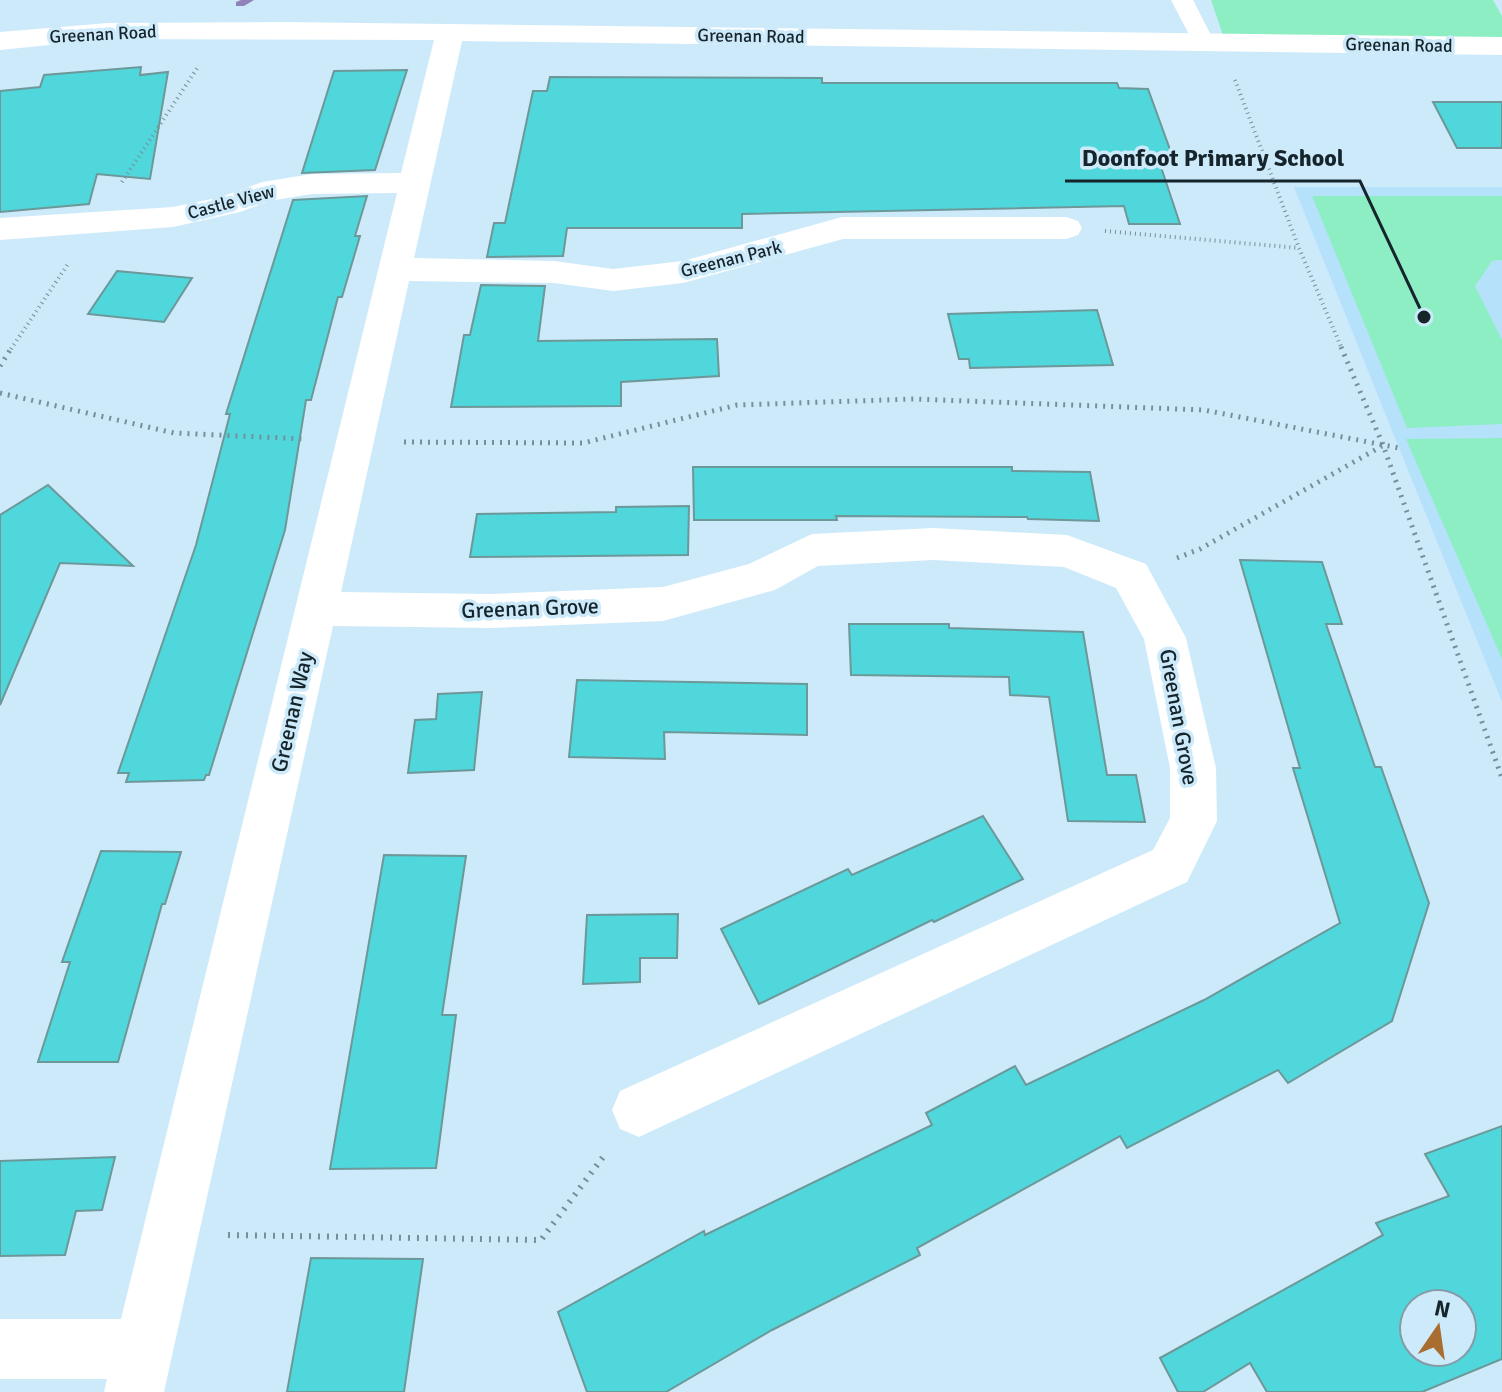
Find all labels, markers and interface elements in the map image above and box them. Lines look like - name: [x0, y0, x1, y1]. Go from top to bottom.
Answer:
- street label: Greenan Road: [49, 20, 157, 48]
- street label: Greenan Road: [697, 24, 805, 48]
- street label: Greenan Road: [1345, 33, 1453, 57]
- callout: Doonfoot Primary School: [1065, 133, 1360, 181]
- text: Doonfoot Primary School: [1082, 143, 1345, 173]
- street label: Castle View: [185, 180, 277, 224]
- street label: Greenan Park: [678, 236, 784, 282]
- street label: Greenan Grove: [461, 592, 599, 624]
- street label: Greenan Grove: [1154, 647, 1204, 787]
- street label: Greenan Way: [265, 648, 319, 775]
- north arrow: [1398, 1288, 1478, 1368]
- text: N: [1432, 1294, 1453, 1324]

